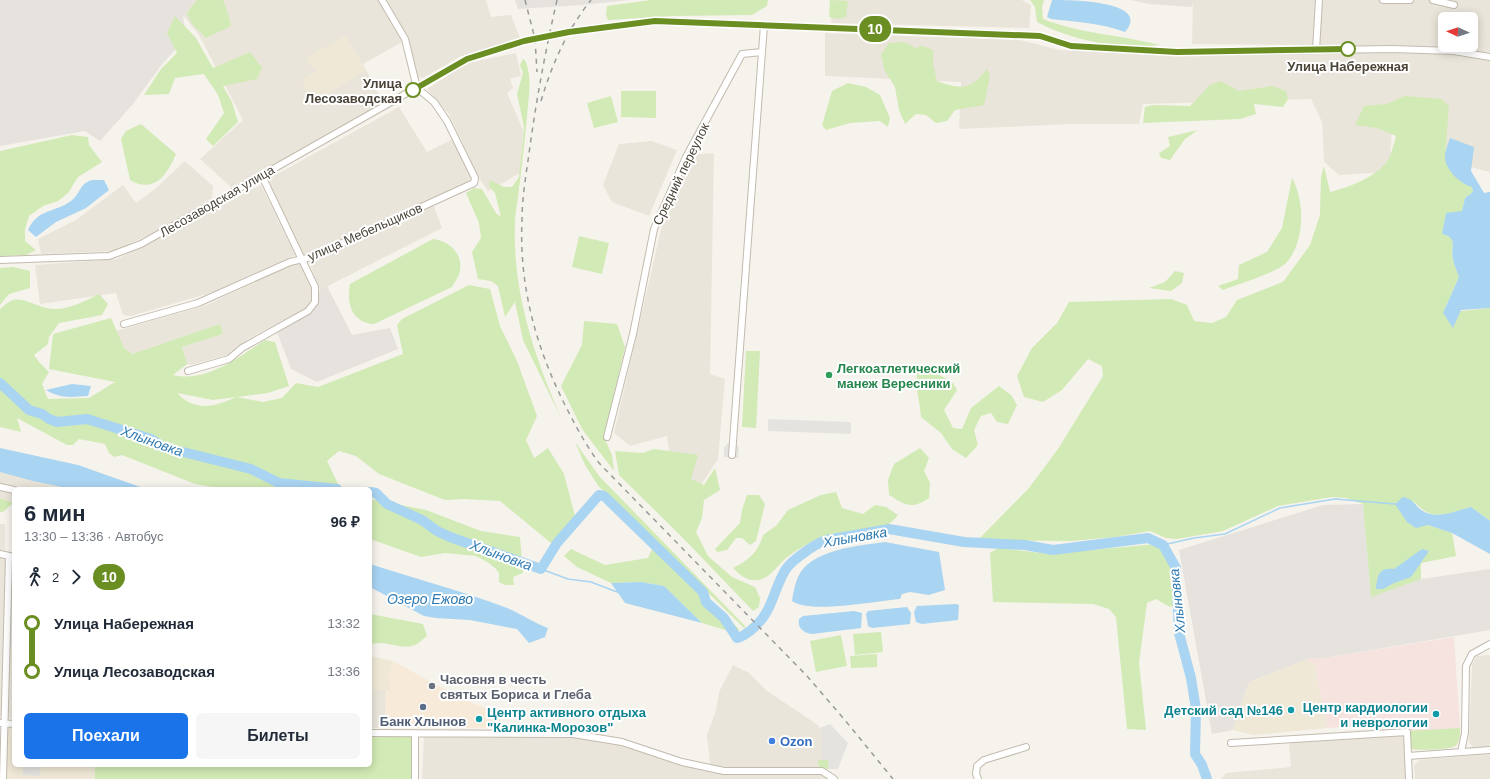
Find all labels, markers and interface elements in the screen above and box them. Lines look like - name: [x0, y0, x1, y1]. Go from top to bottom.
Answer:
- north arrow: [1438, 12, 1478, 52]
- map controls: [1438, 12, 1478, 52]
- line badge: 10: [857, 16, 893, 42]
- text: 10: [867, 21, 883, 37]
- marker: Улица Набережная: [1340, 41, 1356, 57]
- place label: Улица Набережная: [1287, 59, 1409, 74]
- place label: Улица Лесозаводская: [305, 76, 403, 106]
- marker: Улица Лесозаводская: [405, 82, 421, 98]
- street label: Средний переулок: [650, 120, 712, 228]
- street label: Лесозаводская улица: [157, 162, 278, 240]
- street label: улица Мебельщиков: [305, 200, 425, 264]
- place label: Легкоатлетический манеж Вересники: [837, 361, 960, 391]
- marker: Легкоатлетический манеж Вересники: [824, 370, 834, 380]
- water label: Хлыновка: [118, 422, 185, 460]
- text: 6 мин: [24, 501, 85, 526]
- text: 96 ₽: [330, 513, 360, 530]
- water label: Хлыновка: [821, 523, 888, 551]
- text: 13:30 – 13:36 · Автобус: [24, 529, 163, 544]
- water label: Хлыновка: [467, 536, 534, 574]
- icon: walk: [24, 566, 46, 588]
- icon: forward: [65, 566, 87, 588]
- water label: Хлыновка: [1166, 568, 1188, 635]
- text: 10: [101, 569, 117, 585]
- text: 2: [52, 570, 59, 585]
- water label: Озеро Ежово: [387, 591, 473, 607]
- text: Улица Набережная: [54, 615, 194, 632]
- text: 13:32: [327, 616, 360, 631]
- text: Улица Лесозаводская: [54, 663, 215, 680]
- text: 13:36: [327, 664, 360, 679]
- place label: Часовня в честь святых Бориса и Глеба: [440, 672, 592, 702]
- marker: Часовня в честь святых Бориса и Глеба: [427, 681, 437, 691]
- place label: Центр кардиологии и неврологии: [1303, 700, 1428, 730]
- marker: Банк Хлынов: [418, 702, 428, 712]
- place label: Детский сад №146: [1164, 703, 1283, 718]
- place label: Центр активного отдыха "Калинка-Морозов": [487, 705, 647, 735]
- marker: Детский сад №146: [1286, 705, 1296, 715]
- marker: Центр кардиологии и неврологии: [1431, 709, 1441, 719]
- button: Поехали: [24, 713, 188, 759]
- button: Билеты: [196, 713, 360, 759]
- place label: Банк Хлынов: [380, 714, 466, 729]
- marker: Центр активного отдыха "Калинка-Морозов": [474, 714, 484, 724]
- place label: Ozon: [780, 734, 813, 749]
- marker: Ozon: [767, 736, 777, 746]

